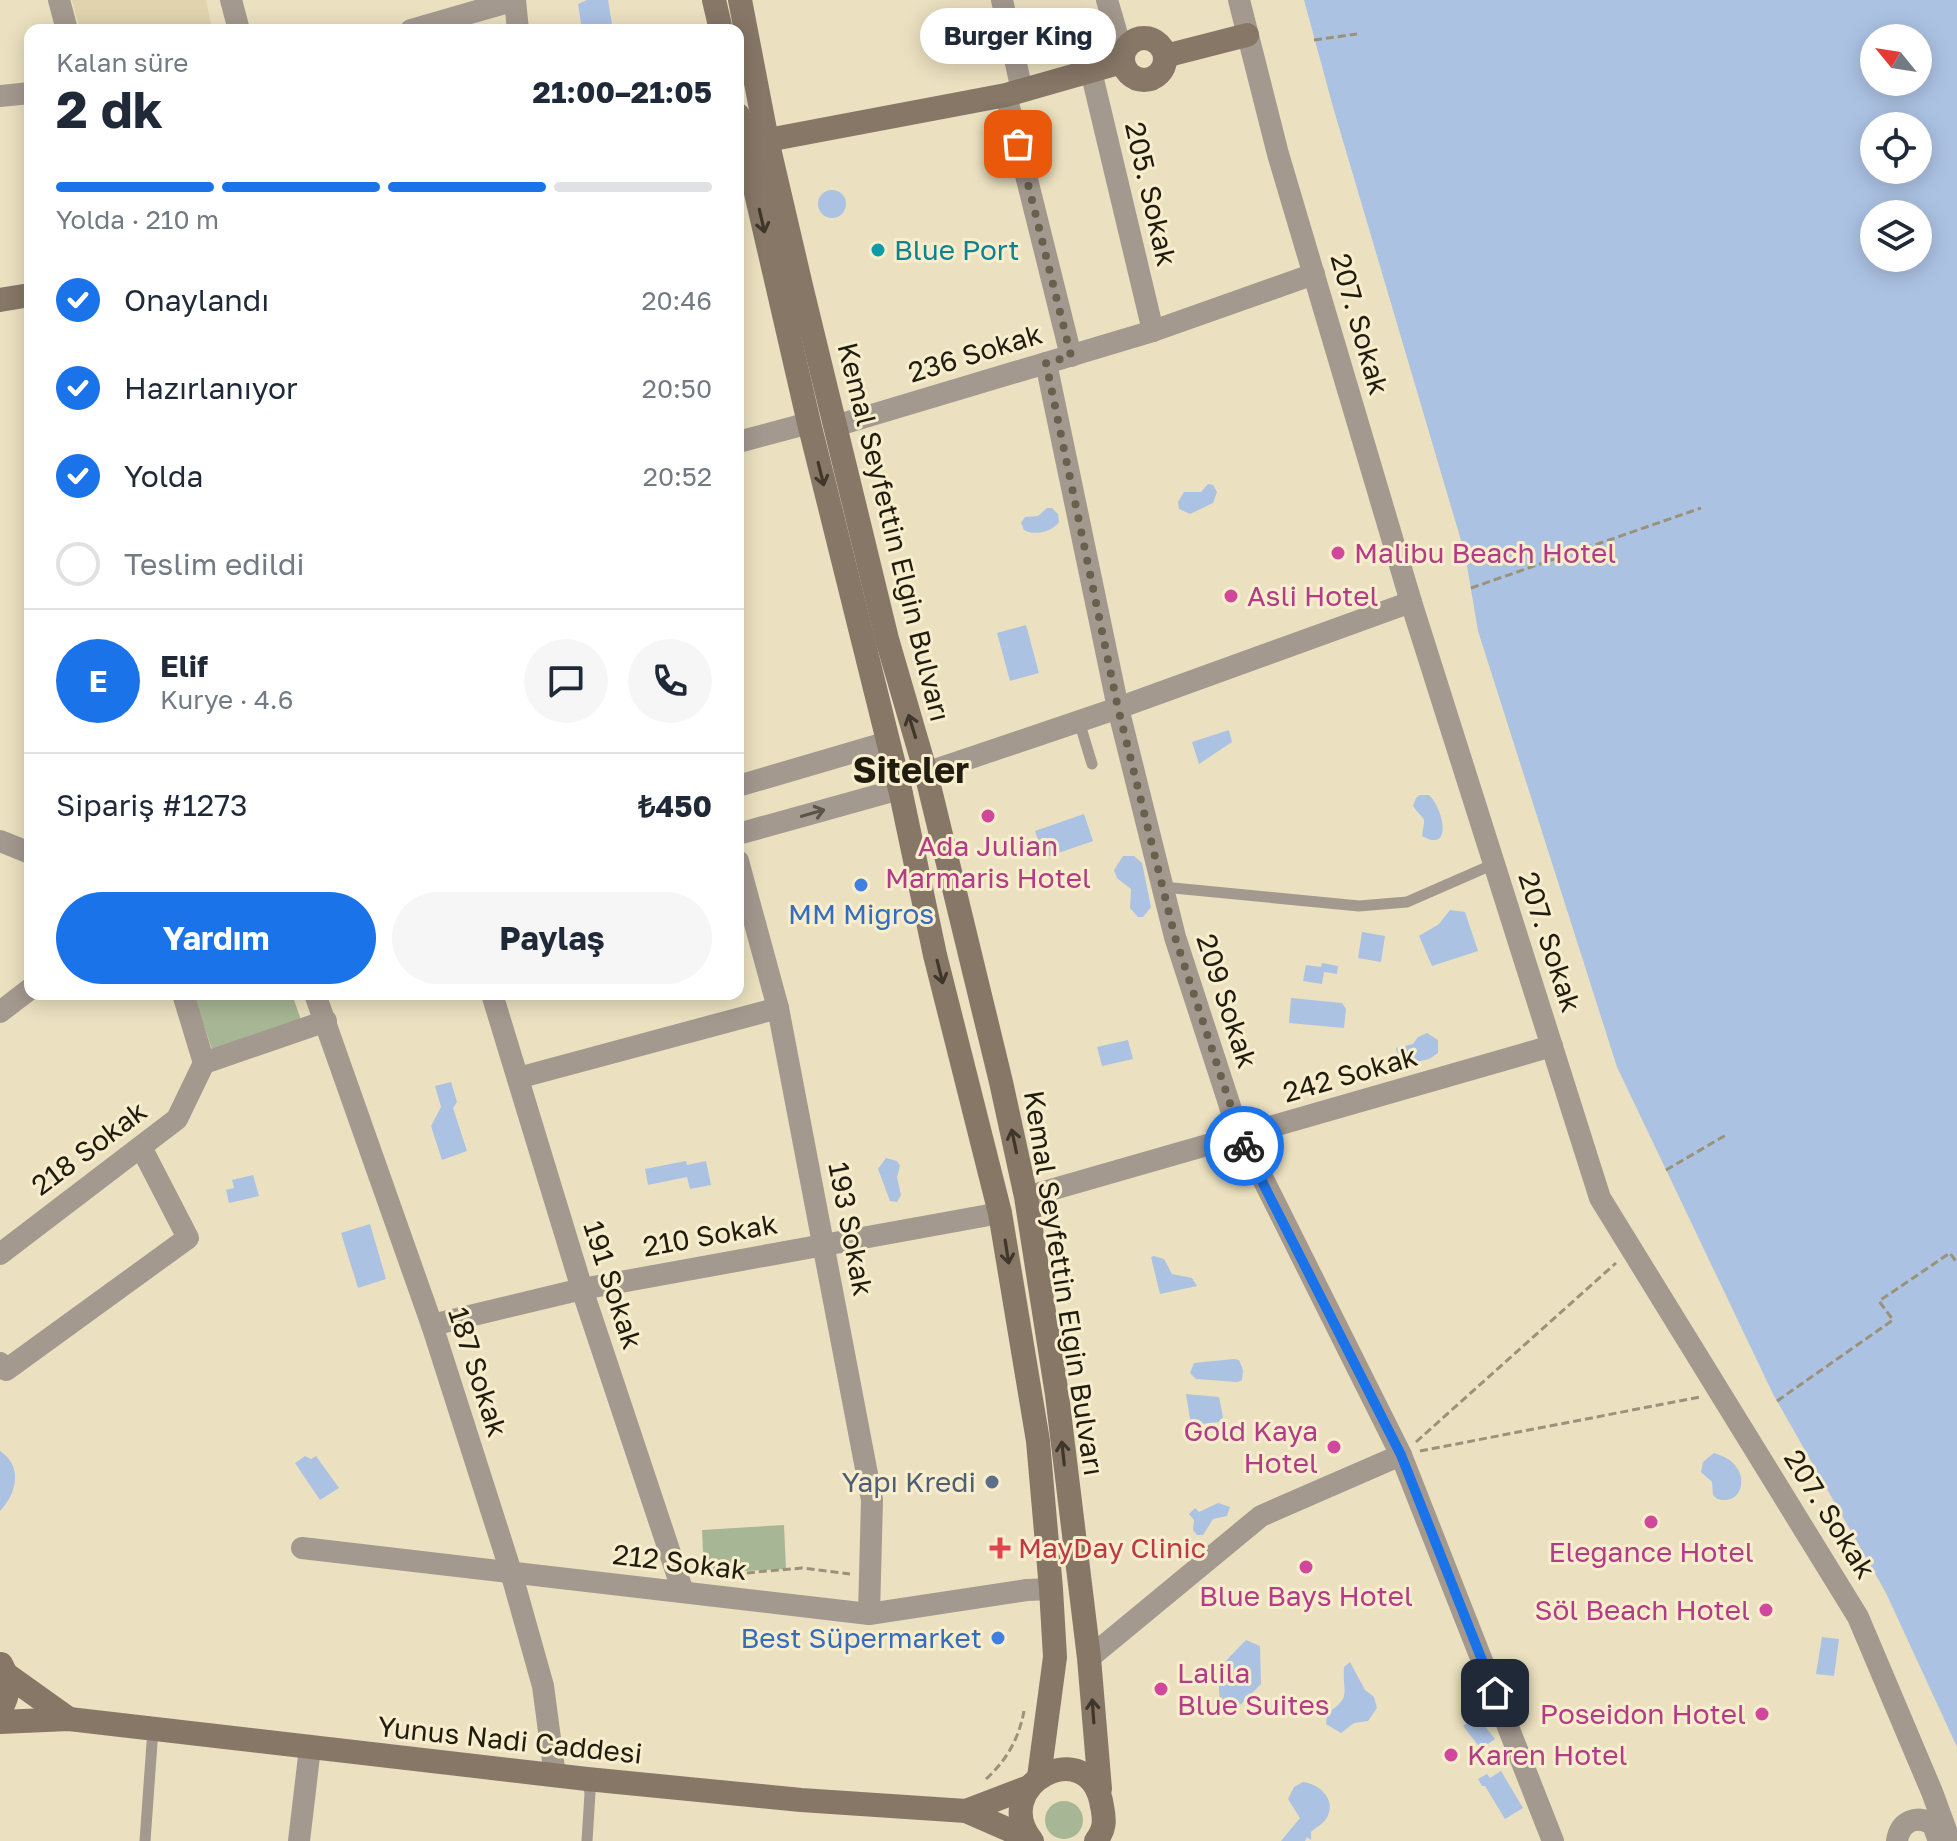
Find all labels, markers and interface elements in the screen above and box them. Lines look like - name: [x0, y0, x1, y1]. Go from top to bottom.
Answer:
- callout: Burger King: [920, 8, 1116, 64]
- text: Burger King: [943, 20, 1093, 51]
- north arrow: [1860, 24, 1932, 96]
- map controls: [1860, 24, 1932, 272]
- text: Kalan süre: [56, 47, 188, 78]
- text: 21:00–21:05: [533, 74, 712, 110]
- text: 2 dk: [56, 77, 163, 139]
- pin: [984, 110, 1052, 178]
- button: locate: [1860, 112, 1932, 184]
- street label: 205. Sokak: [1119, 118, 1184, 269]
- icon: bag: [996, 122, 1040, 166]
- button: layers: [1860, 200, 1932, 272]
- text: Yolda · 210 m: [56, 204, 219, 235]
- one-way arrow: [755, 208, 770, 233]
- place label: Blue Port: [894, 233, 1019, 266]
- marker: Blue Port: [869, 241, 887, 259]
- street label: 207. Sokak: [1325, 249, 1396, 399]
- icon: check: [56, 278, 100, 322]
- text: Onaylandı: [124, 282, 269, 318]
- text: 20:46: [641, 285, 712, 316]
- street label: 236 Sokak: [904, 316, 1046, 389]
- street label: Kemal Seyfettin Elgin Bulvarı: [831, 339, 958, 725]
- icon: check: [56, 366, 100, 410]
- text: Hazırlanıyor: [124, 370, 298, 406]
- text: 20:50: [642, 373, 712, 404]
- icon: check: [56, 454, 100, 498]
- text: Yolda: [124, 458, 204, 494]
- text: 20:52: [643, 461, 712, 492]
- one-way arrow: [815, 461, 830, 487]
- place label: Malibu Beach Hotel: [1354, 536, 1616, 569]
- marker: Malibu Beach Hotel: [1329, 544, 1347, 562]
- text: Teslim edildi: [124, 546, 305, 582]
- place label: Asli Hotel: [1247, 579, 1378, 612]
- marker: Asli Hotel: [1222, 587, 1240, 605]
- button: chat: [524, 639, 608, 723]
- button: phone: [628, 639, 712, 723]
- text: Elif: [160, 648, 208, 684]
- text: E: [89, 663, 107, 699]
- text: Kurye · 4.6: [160, 684, 293, 715]
- one-way arrow: [904, 713, 919, 739]
- district label: Siteler: [853, 748, 969, 791]
- text: Sipariş #1273: [56, 787, 248, 823]
- text: ₺450: [638, 788, 712, 824]
- one-way arrow: [800, 805, 826, 820]
- marker: Ada Julian Marmaris Hotel: [979, 807, 997, 825]
- place label: Ada Julian Marmaris Hotel: [885, 829, 1091, 894]
- street label: 207. Sokak: [1512, 867, 1589, 1016]
- marker: MM Migros: [852, 876, 870, 894]
- button: Yardım: [56, 892, 376, 984]
- button: Paylaş: [392, 892, 712, 984]
- place label: MM Migros: [788, 897, 934, 930]
- street label: 209 Sokak: [1190, 929, 1265, 1072]
- one-way arrow: [933, 959, 948, 985]
- street label: 242 Sokak: [1279, 1039, 1421, 1108]
- street label: Kemal Seyfettin Elgin Bulvarı: [1018, 1088, 1111, 1478]
- street label: 218 Sokak: [25, 1093, 153, 1202]
- courier: [1204, 1106, 1284, 1186]
- icon: bike: [1222, 1124, 1266, 1168]
- one-way arrow: [1006, 1129, 1021, 1155]
- street label: 193 Sokak: [822, 1159, 881, 1299]
- street label: 210 Sokak: [640, 1206, 780, 1263]
- street label: 191 Sokak: [577, 1216, 650, 1353]
- one-way arrow: [1000, 1239, 1015, 1264]
- street label: 187 Sokak: [442, 1303, 515, 1441]
- place label: Gold Kaya Hotel: [1184, 1414, 1318, 1479]
- marker: Gold Kaya Hotel: [1325, 1438, 1343, 1456]
- one-way arrow: [1055, 1441, 1070, 1466]
- street label: 207. Sokak: [1778, 1443, 1883, 1584]
- place label: Yapı Kredi: [842, 1465, 976, 1498]
- marker: Yapı Kredi: [983, 1473, 1001, 1491]
- marker: Elegance Hotel: [1642, 1513, 1660, 1531]
- place label: MayDay Clinic: [1018, 1531, 1206, 1564]
- place label: Elegance Hotel: [1548, 1535, 1754, 1568]
- street label: 212 Sokak: [611, 1537, 749, 1586]
- marker: MayDay Clinic: [989, 1537, 1011, 1559]
- marker: Blue Bays Hotel: [1297, 1558, 1315, 1576]
- place label: Blue Bays Hotel: [1199, 1579, 1413, 1612]
- place label: Söl Beach Hotel: [1535, 1593, 1750, 1626]
- marker: Söl Beach Hotel: [1757, 1601, 1775, 1619]
- place label: Best Süpermarket: [740, 1621, 982, 1654]
- marker: Best Süpermarket: [989, 1629, 1007, 1647]
- place label: Lalila Blue Suites: [1177, 1656, 1330, 1721]
- pin: [1461, 1659, 1529, 1727]
- icon: home: [1473, 1671, 1517, 1715]
- marker: Lalila Blue Suites: [1152, 1680, 1170, 1698]
- place label: Poseidon Hotel: [1540, 1697, 1746, 1730]
- one-way arrow: [1085, 1698, 1100, 1725]
- marker: Poseidon Hotel: [1753, 1705, 1771, 1723]
- street label: Yunus Nadi Caddesi: [376, 1709, 644, 1770]
- place label: Karen Hotel: [1467, 1738, 1627, 1771]
- marker: Karen Hotel: [1442, 1746, 1460, 1764]

